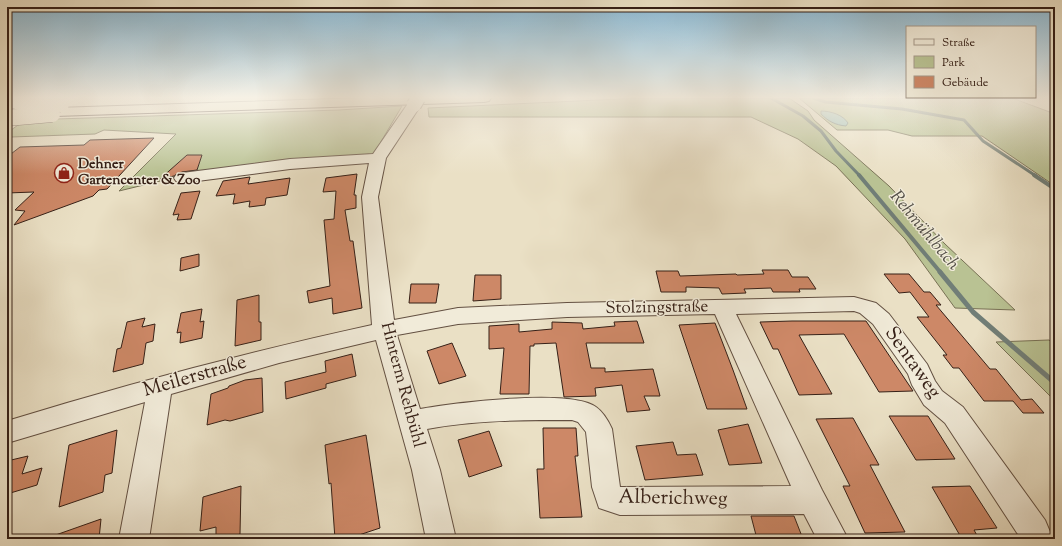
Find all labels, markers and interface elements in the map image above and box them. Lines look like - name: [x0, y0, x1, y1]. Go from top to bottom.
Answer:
- legend: [906, 26, 1036, 98]
- text: Straße: [942, 34, 976, 52]
- text: Park: [942, 54, 965, 72]
- text: Gebäude: [942, 74, 989, 92]
- place label: Dehner Gartencenter & Zoo: [78, 155, 201, 191]
- shop icon: Dehner Gartencenter & Zoo: [53, 162, 75, 184]
- water label: Rehmühlbach: [883, 185, 965, 277]
- street label: Stolzingstraße: [605, 295, 709, 321]
- street label: Hinterm Rehbühl: [374, 320, 430, 451]
- street label: Sentaweg: [877, 321, 948, 405]
- street label: Meilerstraße: [140, 348, 250, 406]
- street label: Alberichweg: [618, 484, 728, 514]

